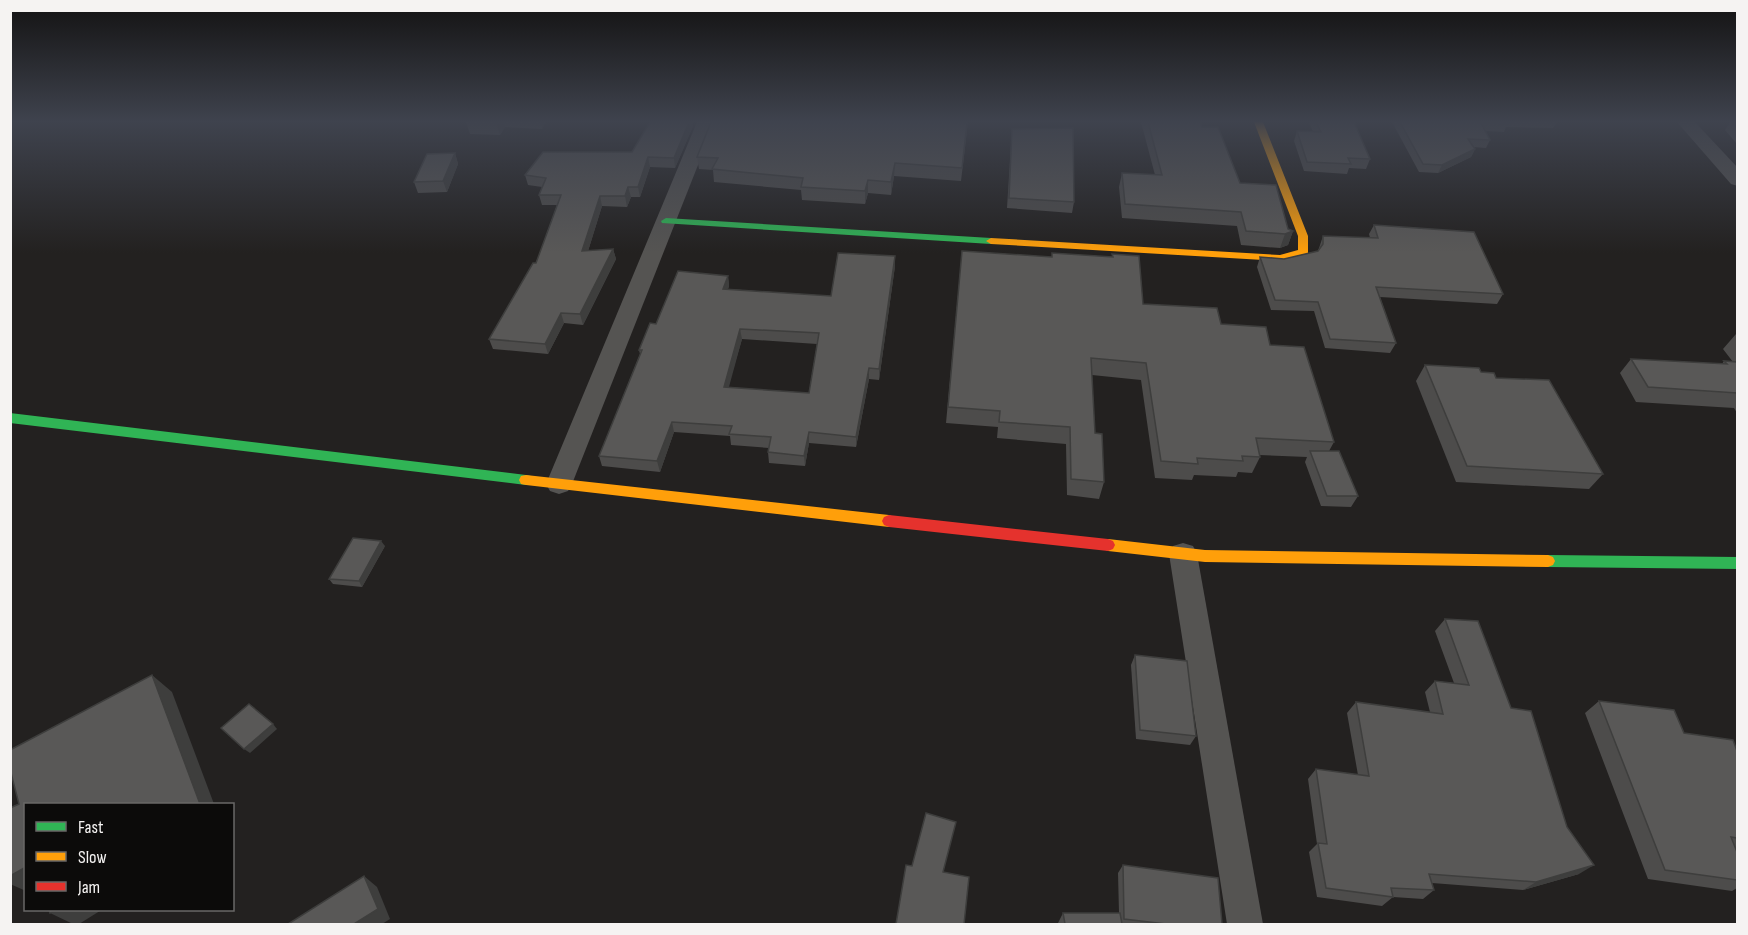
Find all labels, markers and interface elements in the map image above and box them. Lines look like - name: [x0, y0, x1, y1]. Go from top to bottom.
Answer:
- legend: [24, 803, 234, 911]
- text: Fast: [78, 817, 104, 838]
- text: Slow: [78, 847, 107, 868]
- text: Jam: [77, 877, 100, 898]

